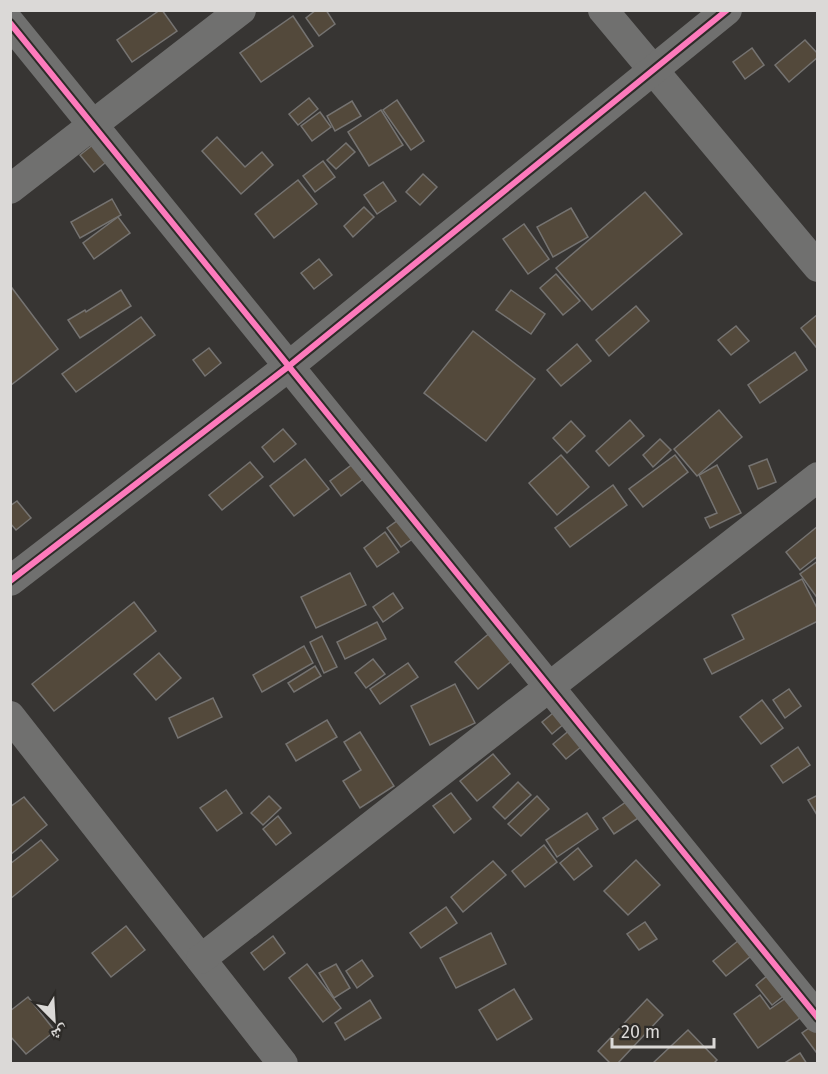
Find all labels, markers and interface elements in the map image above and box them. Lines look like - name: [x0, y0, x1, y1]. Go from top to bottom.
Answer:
- north arrow: [24, 990, 84, 1050]
- scale bar: [612, 1011, 714, 1049]
- text: ش: [48, 1021, 72, 1045]
- text: 20 m: [621, 1021, 660, 1043]

